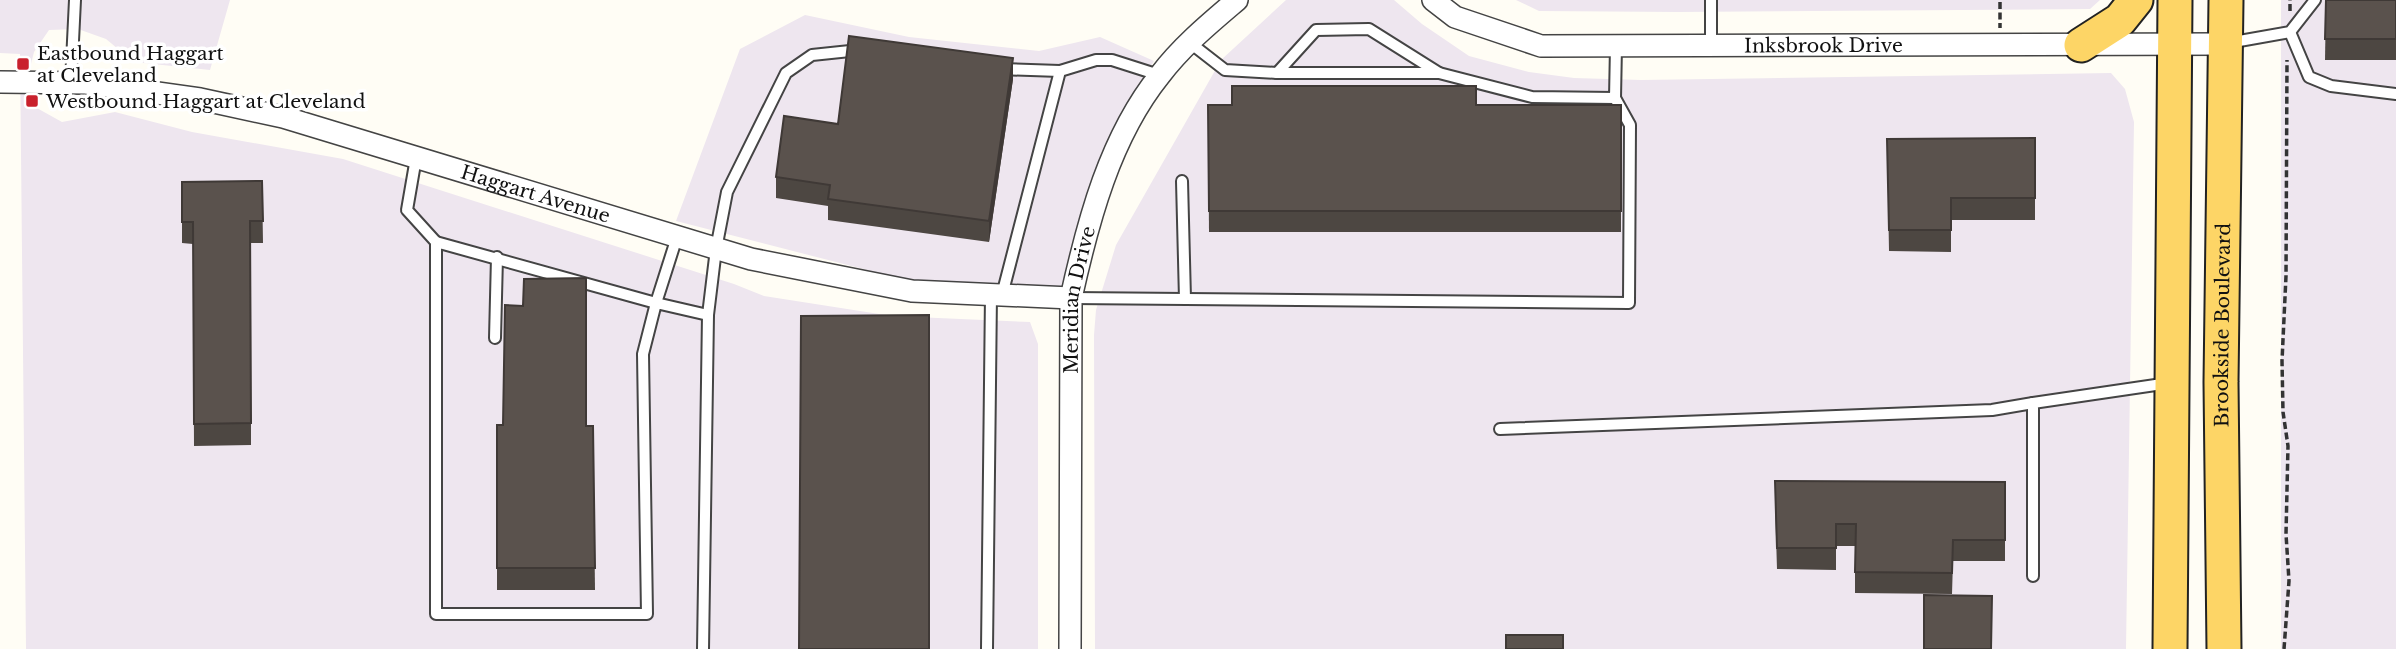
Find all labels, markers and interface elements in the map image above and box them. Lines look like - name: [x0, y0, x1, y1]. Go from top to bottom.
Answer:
- street label: Inksbrook Drive: [1744, 33, 1903, 57]
- place label: Eastbound Haggart at Cleveland: [37, 42, 225, 87]
- marker: Eastbound Haggart at Cleveland: [15, 56, 31, 72]
- place label: Westbound Haggart at Cleveland: [45, 90, 366, 113]
- marker: Westbound Haggart at Cleveland: [24, 93, 40, 109]
- street label: Haggart Avenue: [458, 160, 613, 227]
- street label: Brookside Boulevard: [2209, 222, 2235, 427]
- street label: Meridian Drive: [1059, 223, 1100, 374]

